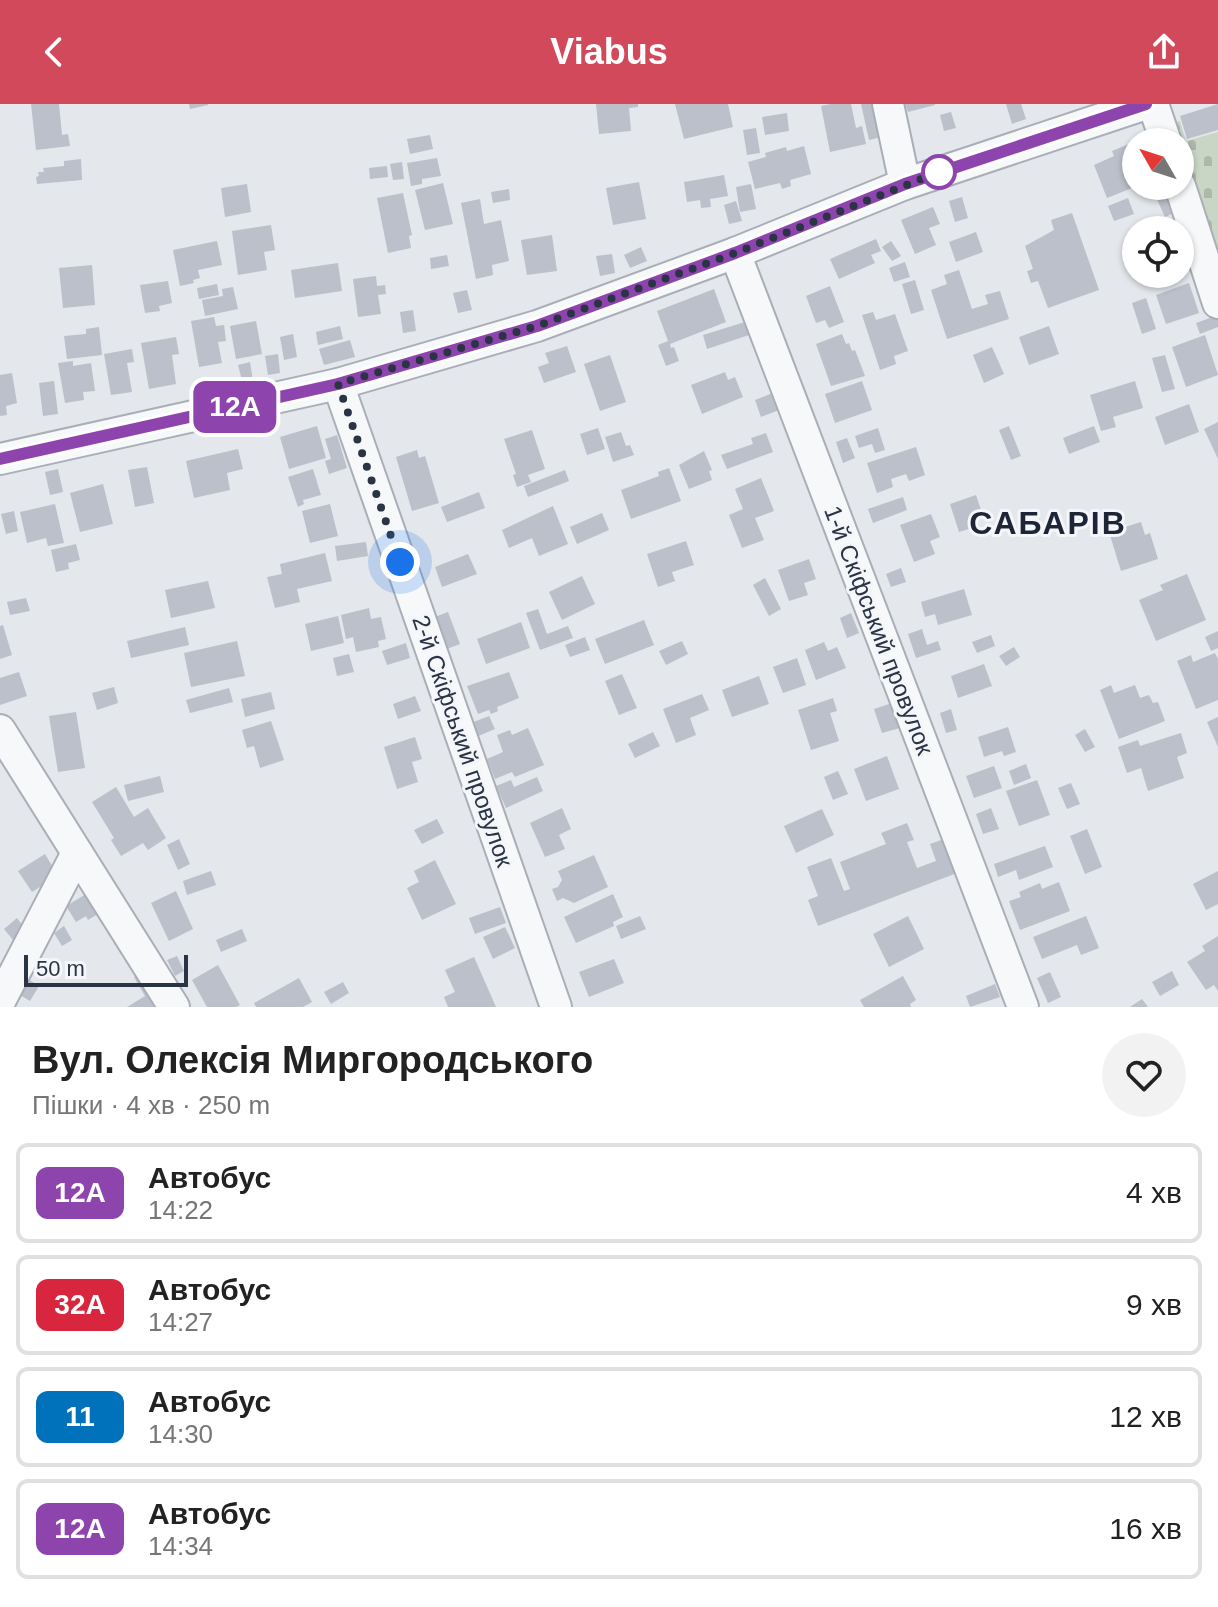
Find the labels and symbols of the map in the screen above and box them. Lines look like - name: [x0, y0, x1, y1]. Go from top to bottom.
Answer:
- north arrow: [1122, 128, 1194, 200]
- unlabelled marker: [922, 155, 956, 189]
- line badge: 12А: [189, 381, 281, 433]
- street label: 1-й Скіфський провулок: [819, 502, 939, 759]
- district label: САБАРІВ: [969, 505, 1127, 541]
- your location: [380, 542, 420, 582]
- street label: 2-й Скіфський провулок: [407, 612, 519, 871]
- scale bar: [24, 951, 188, 987]

